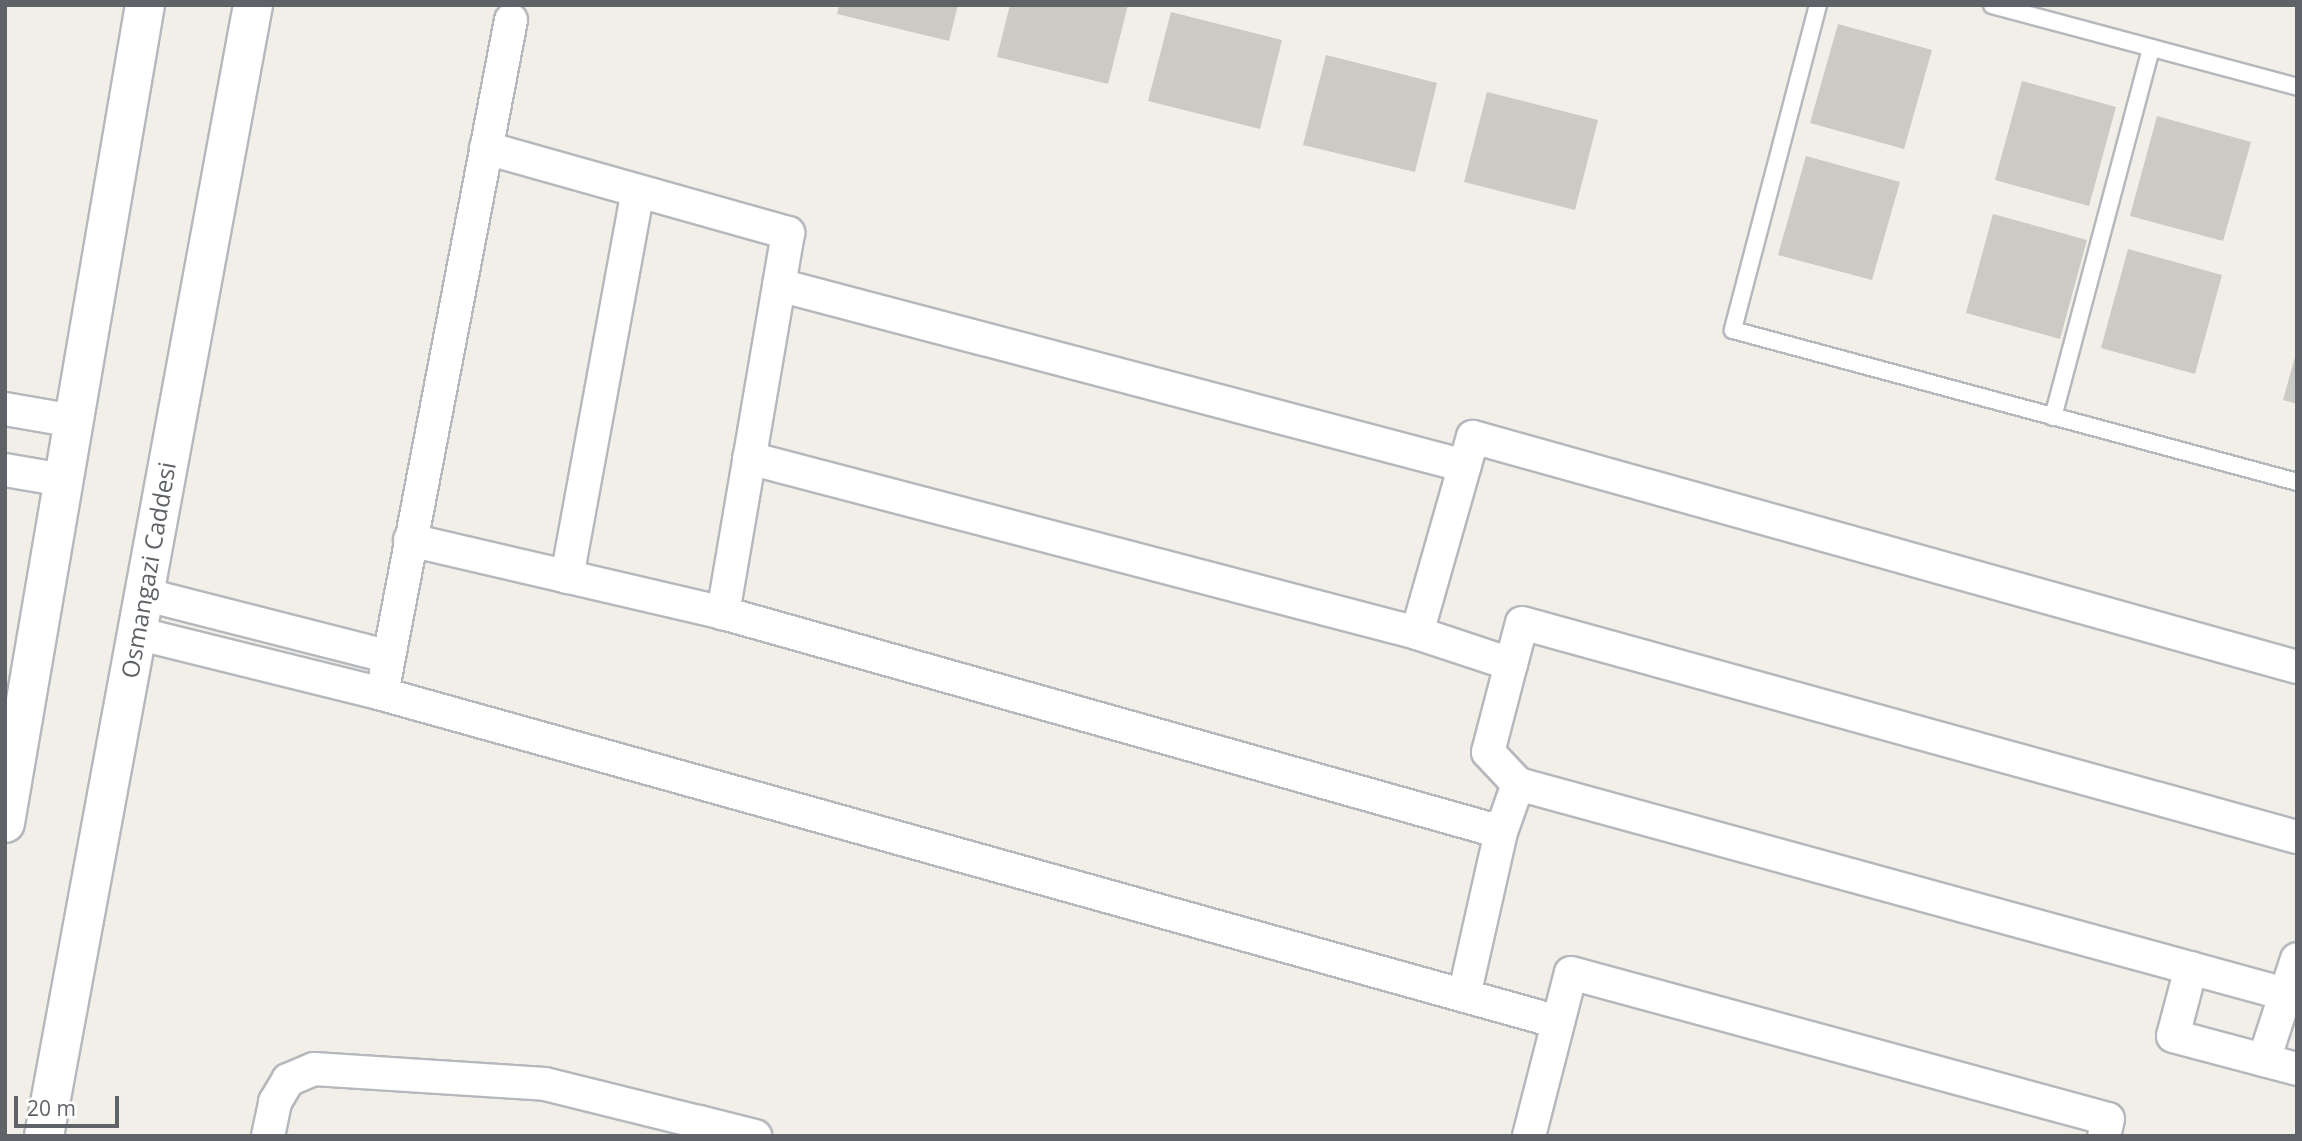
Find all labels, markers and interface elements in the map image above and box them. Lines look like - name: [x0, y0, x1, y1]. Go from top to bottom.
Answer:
- street label: Osmangazi Caddesi: [115, 460, 181, 680]
- scale bar: [18, 1082, 122, 1126]
- text: 20 m: [27, 1094, 76, 1122]

